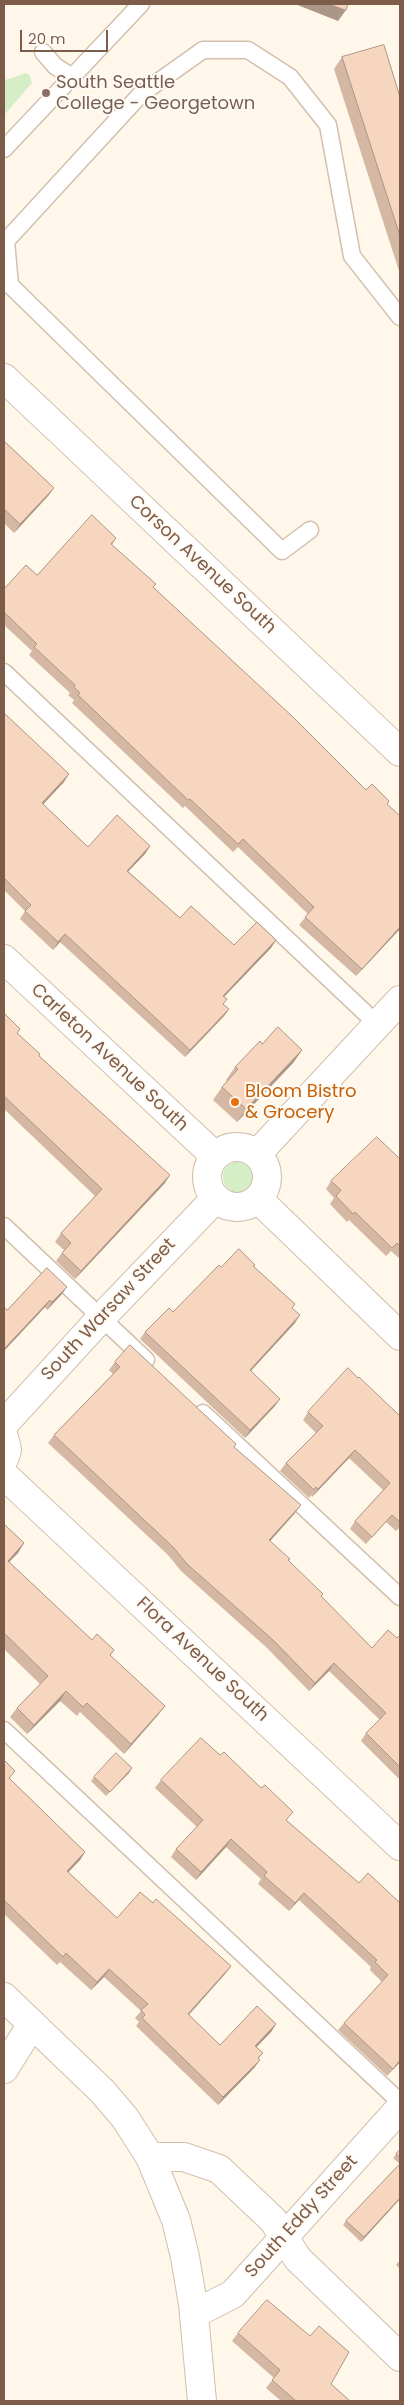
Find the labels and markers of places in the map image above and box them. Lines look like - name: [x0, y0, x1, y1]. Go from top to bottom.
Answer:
- place label: South Seattle College - Georgetown: [56, 72, 255, 115]
- marker: South Seattle College - Georgetown: [40, 87, 52, 99]
- place label: Bloom Bistro & Grocery: [245, 1081, 356, 1124]
- marker: Bloom Bistro & Grocery: [229, 1096, 241, 1108]

